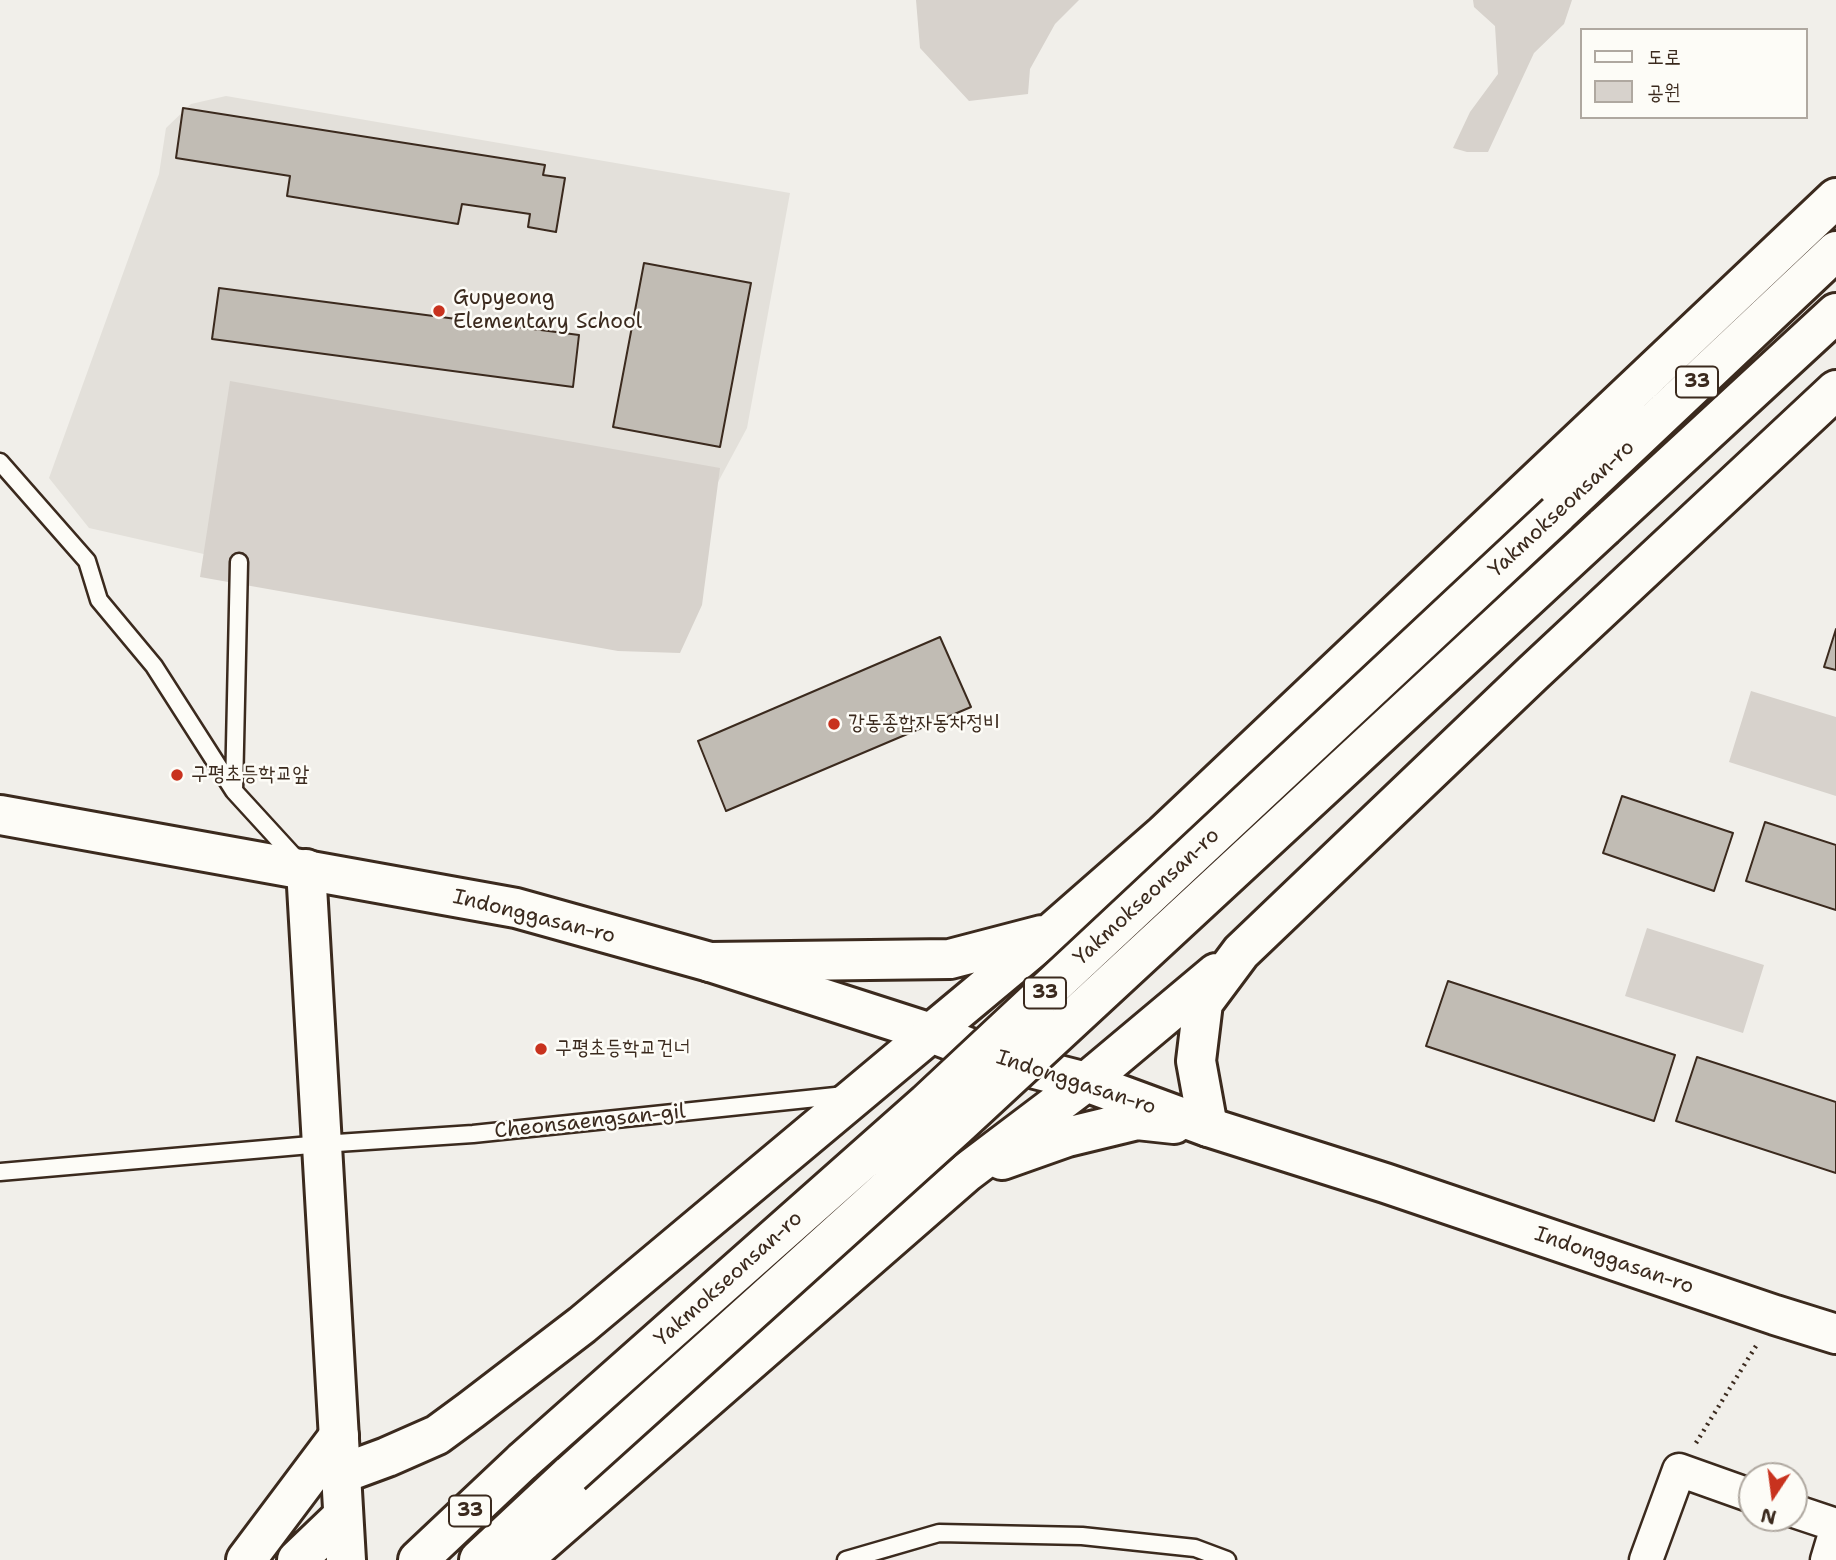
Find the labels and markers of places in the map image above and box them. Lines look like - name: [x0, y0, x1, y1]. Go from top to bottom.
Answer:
- place label: Gupyeong Elementary School: [453, 286, 642, 336]
- marker: Gupyeong Elementary School: [431, 303, 447, 319]
- place label: 강동종합자동차정비: [848, 711, 1000, 737]
- marker: 강동종합자동차정비: [826, 716, 842, 732]
- place label: 구평초등학교앞: [191, 762, 309, 788]
- marker: 구평초등학교앞: [169, 767, 185, 783]
- place label: 구평초등학교건너: [555, 1036, 690, 1062]
- marker: 구평초등학교건너: [533, 1041, 549, 1057]

